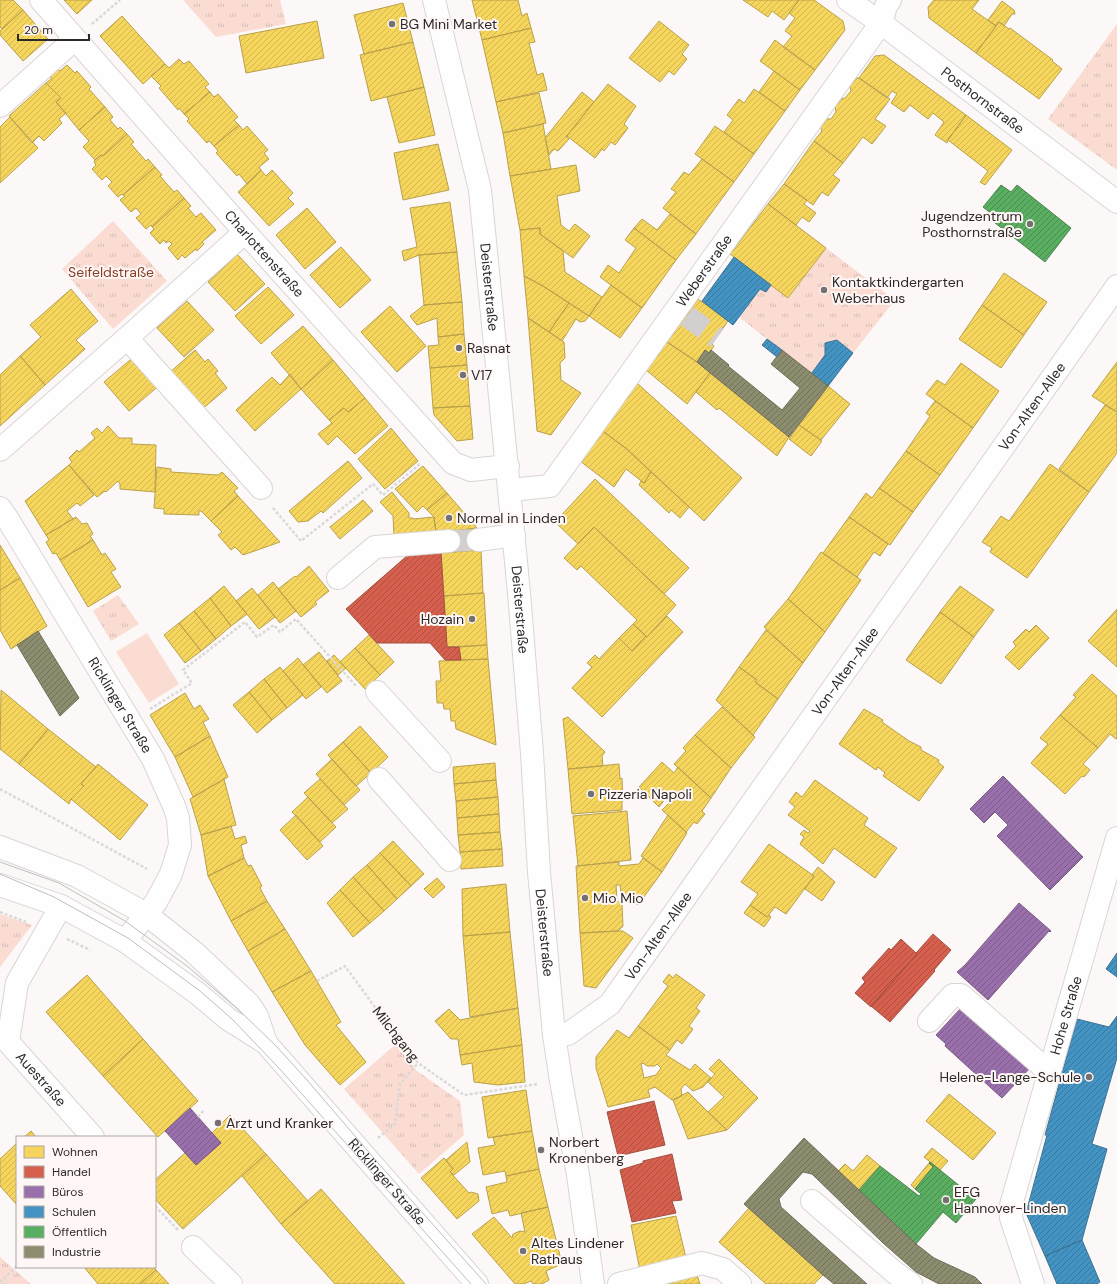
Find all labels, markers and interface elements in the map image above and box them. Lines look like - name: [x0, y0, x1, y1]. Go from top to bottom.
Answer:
- place label: BG Mini Market: [400, 15, 497, 33]
- scale bar: [18, 16, 89, 42]
- marker: BG Mini Market: [387, 19, 397, 29]
- text: 20 m: [24, 22, 53, 38]
- street label: Posthornstraße: [938, 63, 1028, 138]
- street label: Charlottenstraße: [221, 206, 308, 301]
- place label: Jugendzentrum Posthornstraße: [921, 207, 1022, 241]
- marker: Jugendzentrum Posthornstraße: [1025, 219, 1035, 229]
- street label: Weberstraße: [672, 231, 736, 310]
- street label: Deisterstraße: [476, 242, 503, 332]
- park label: Seifeldstraße: [68, 263, 154, 281]
- place label: Kontaktkindergarten Weberhaus: [832, 273, 964, 307]
- marker: Kontaktkindergarten Weberhaus: [819, 285, 829, 295]
- place label: Rasnat: [467, 339, 511, 357]
- marker: Rasnat: [454, 343, 464, 353]
- street label: Von-Alten-Allee: [994, 359, 1069, 454]
- place label: V17: [471, 366, 492, 384]
- marker: V17: [458, 370, 468, 380]
- place label: Normal in Linden: [457, 509, 566, 527]
- marker: Normal in Linden: [444, 513, 454, 523]
- street label: Deisterstraße: [507, 565, 533, 654]
- place label: Hozain: [421, 610, 464, 628]
- marker: Hozain: [467, 614, 477, 624]
- street label: Von-Alten-Allee: [808, 623, 882, 719]
- street label: Ricklinger Straße: [84, 654, 156, 757]
- place label: Pizzeria Napoli: [599, 785, 692, 803]
- marker: Pizzeria Napoli: [586, 789, 596, 799]
- street label: Deisterstraße: [532, 888, 558, 977]
- street label: Von-Alten-Allee: [621, 888, 696, 984]
- place label: Mio Mio: [593, 889, 644, 907]
- marker: Mio Mio: [580, 893, 590, 903]
- street label: Hohe Straße: [1046, 974, 1086, 1057]
- street label: Milchgang: [369, 1003, 423, 1066]
- street label: Auestraße: [12, 1048, 70, 1110]
- place label: Helene-Lange-Schule: [940, 1068, 1081, 1086]
- marker: Helene-Lange-Schule: [1084, 1072, 1094, 1082]
- place label: Arzt und Kranker: [226, 1114, 333, 1132]
- marker: Arzt und Kranker: [213, 1118, 223, 1128]
- place label: Norbert Kronenberg: [549, 1133, 624, 1167]
- street label: Ricklinger Straße: [344, 1135, 430, 1229]
- legend: [16, 1136, 156, 1268]
- text: Wohnen: [52, 1144, 98, 1160]
- marker: Norbert Kronenberg: [536, 1145, 546, 1155]
- text: Handel: [52, 1164, 91, 1180]
- place label: EFG Hannover-Linden: [954, 1183, 1066, 1217]
- text: Büros: [52, 1184, 83, 1200]
- marker: EFG Hannover-Linden: [941, 1195, 951, 1205]
- text: Schulen: [52, 1204, 96, 1220]
- text: Öffentlich: [52, 1224, 107, 1240]
- place label: Altes Lindener Rathaus: [531, 1234, 624, 1268]
- text: Industrie: [52, 1244, 101, 1260]
- marker: Altes Lindener Rathaus: [518, 1246, 528, 1256]

